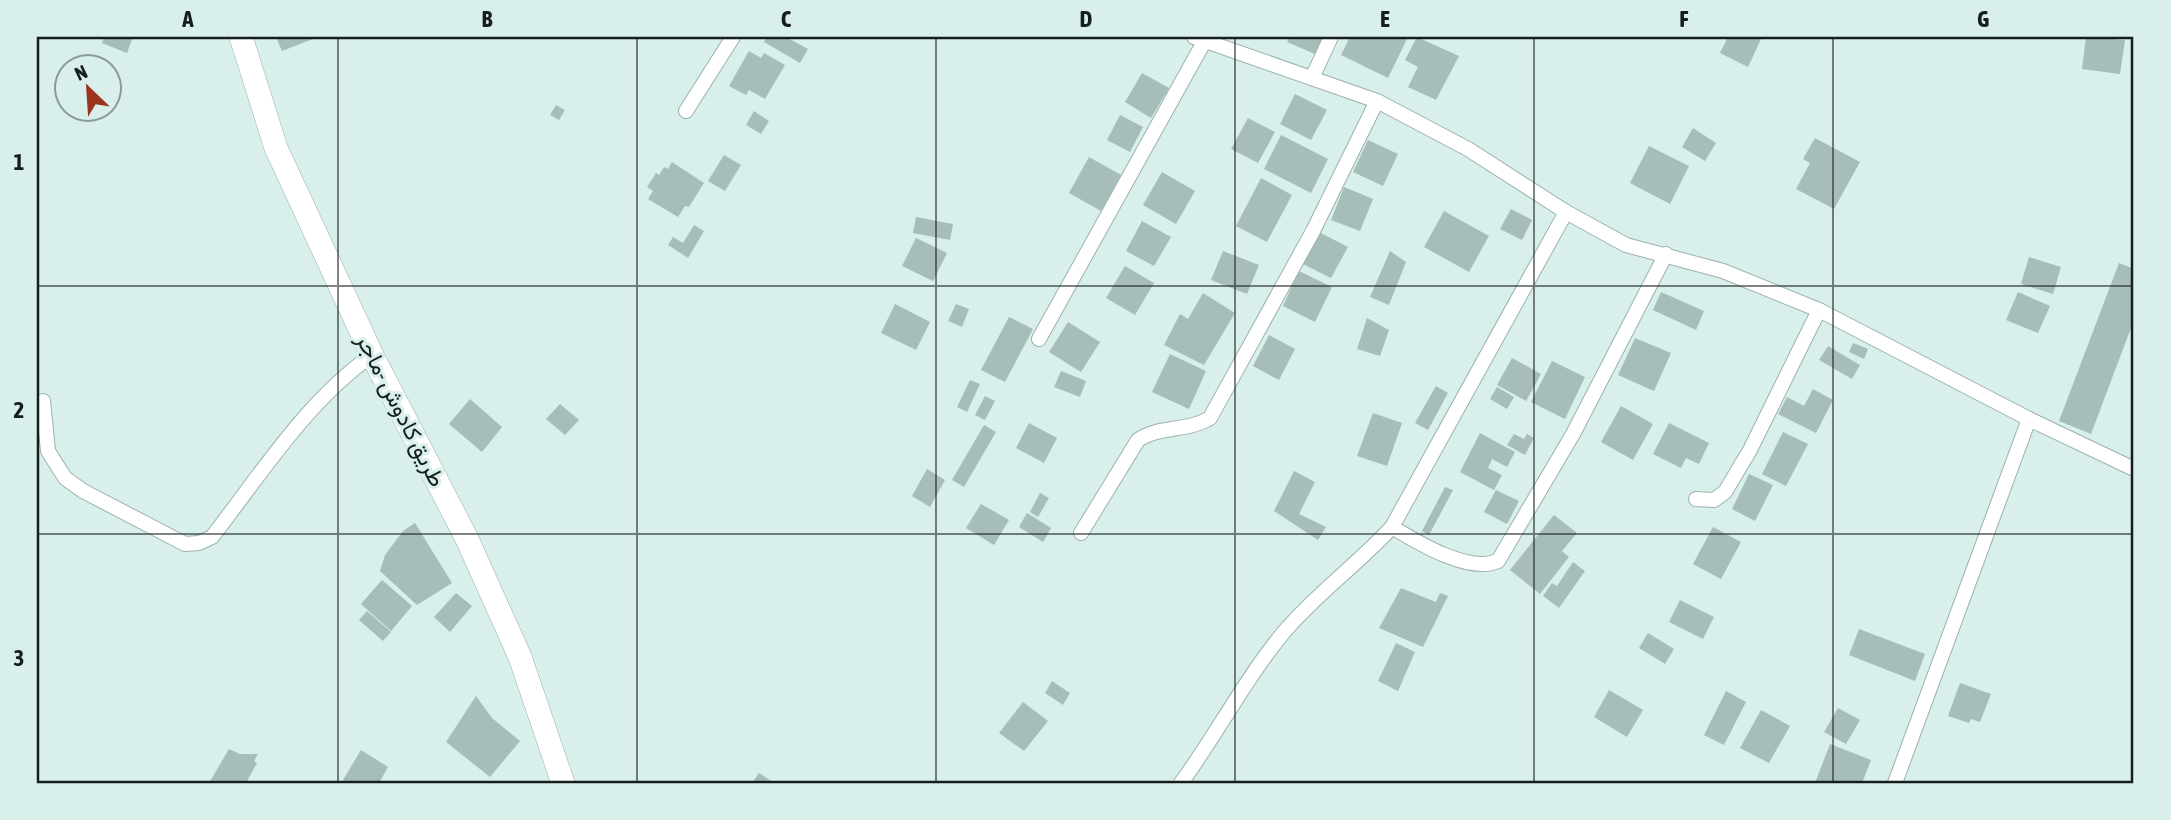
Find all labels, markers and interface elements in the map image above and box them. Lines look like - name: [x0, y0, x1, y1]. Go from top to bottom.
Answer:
- text: A: [181, 6, 194, 32]
- text: B: [482, 6, 493, 32]
- text: C: [781, 6, 792, 32]
- text: D: [1080, 6, 1093, 32]
- text: E: [1380, 6, 1390, 32]
- text: F: [1679, 6, 1689, 32]
- text: G: [1977, 6, 1989, 32]
- north arrow: [52, 52, 122, 122]
- text: N: [71, 60, 91, 85]
- text: 1: [14, 149, 25, 175]
- street label: طريق كادوش -ماجر: [349, 328, 451, 492]
- text: 2: [14, 397, 24, 423]
- text: 3: [14, 645, 24, 671]

